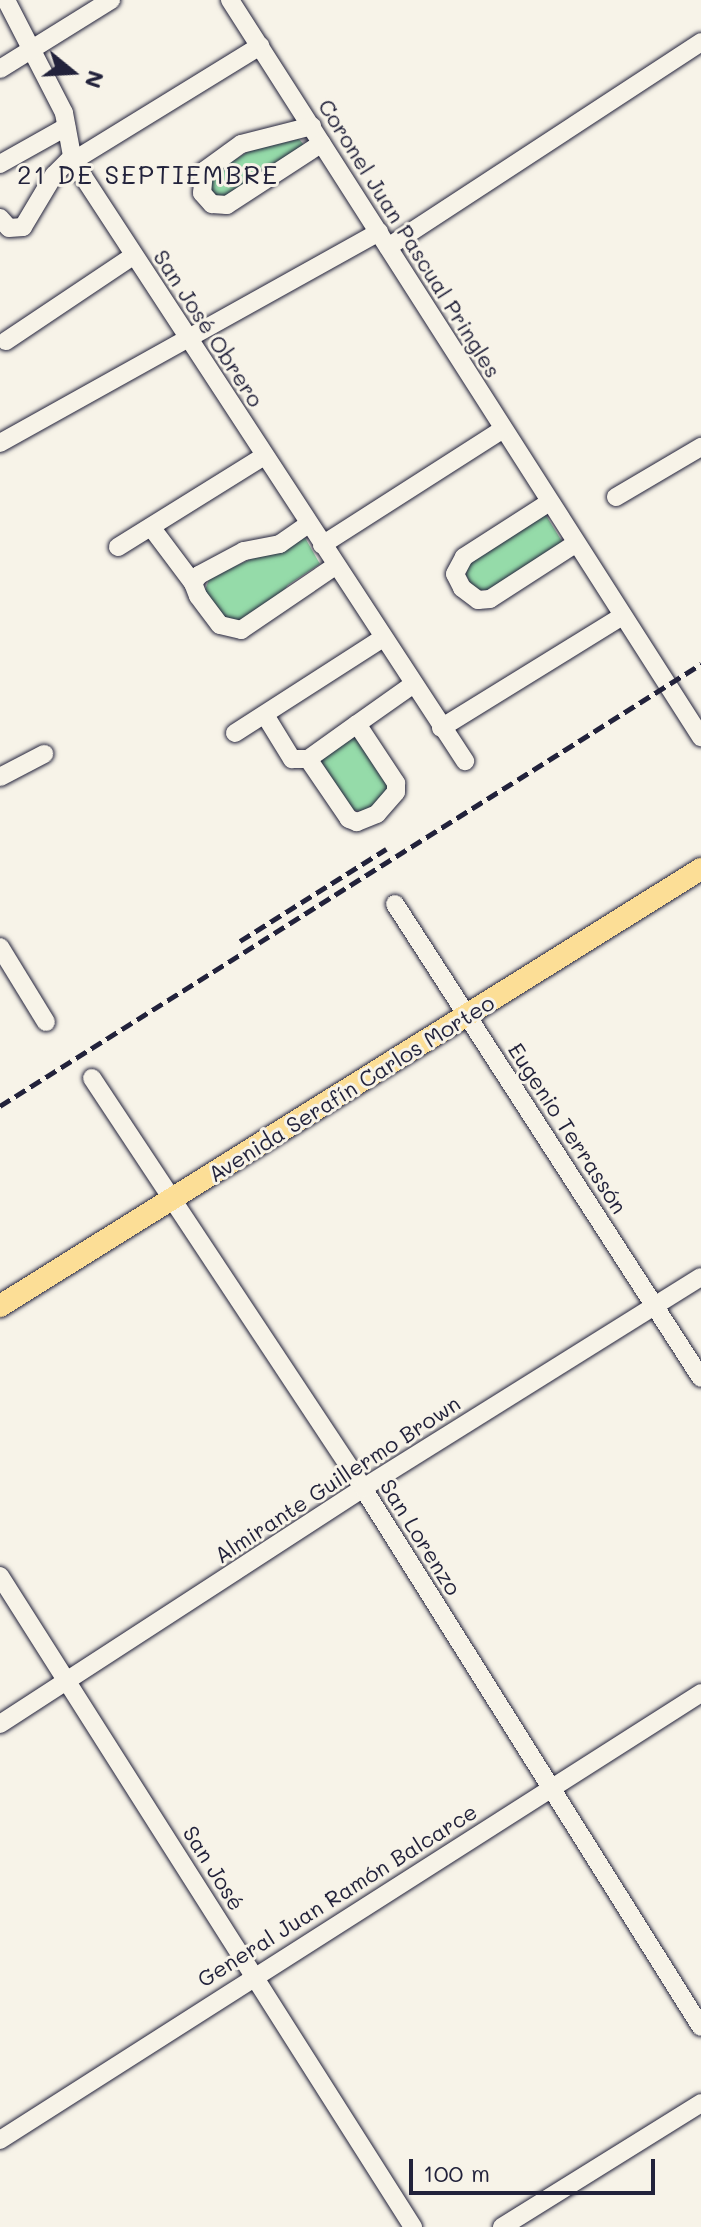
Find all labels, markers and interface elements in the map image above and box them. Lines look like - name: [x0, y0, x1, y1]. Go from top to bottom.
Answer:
- north arrow: [32, 32, 112, 112]
- text: N: [79, 67, 112, 92]
- street label: Coronel Juan Pascual Pringles: [313, 94, 507, 382]
- district label: 21 DE SEPTIEMBRE: [17, 159, 279, 191]
- street label: San José Obrero: [148, 244, 270, 412]
- street label: Avenida Serafín Carlos Morteo: [203, 989, 499, 1187]
- street label: Eugenio Terrassón: [503, 1038, 633, 1218]
- street label: Almirante Guillermo Brown: [209, 1390, 465, 1568]
- street label: San Lorenzo: [375, 1474, 467, 1600]
- street label: General Juan Ramón Balcarce: [192, 1798, 482, 1992]
- street label: San José: [178, 1821, 250, 1915]
- scale bar: [413, 2143, 659, 2193]
- text: 100 m: [423, 2157, 490, 2188]

